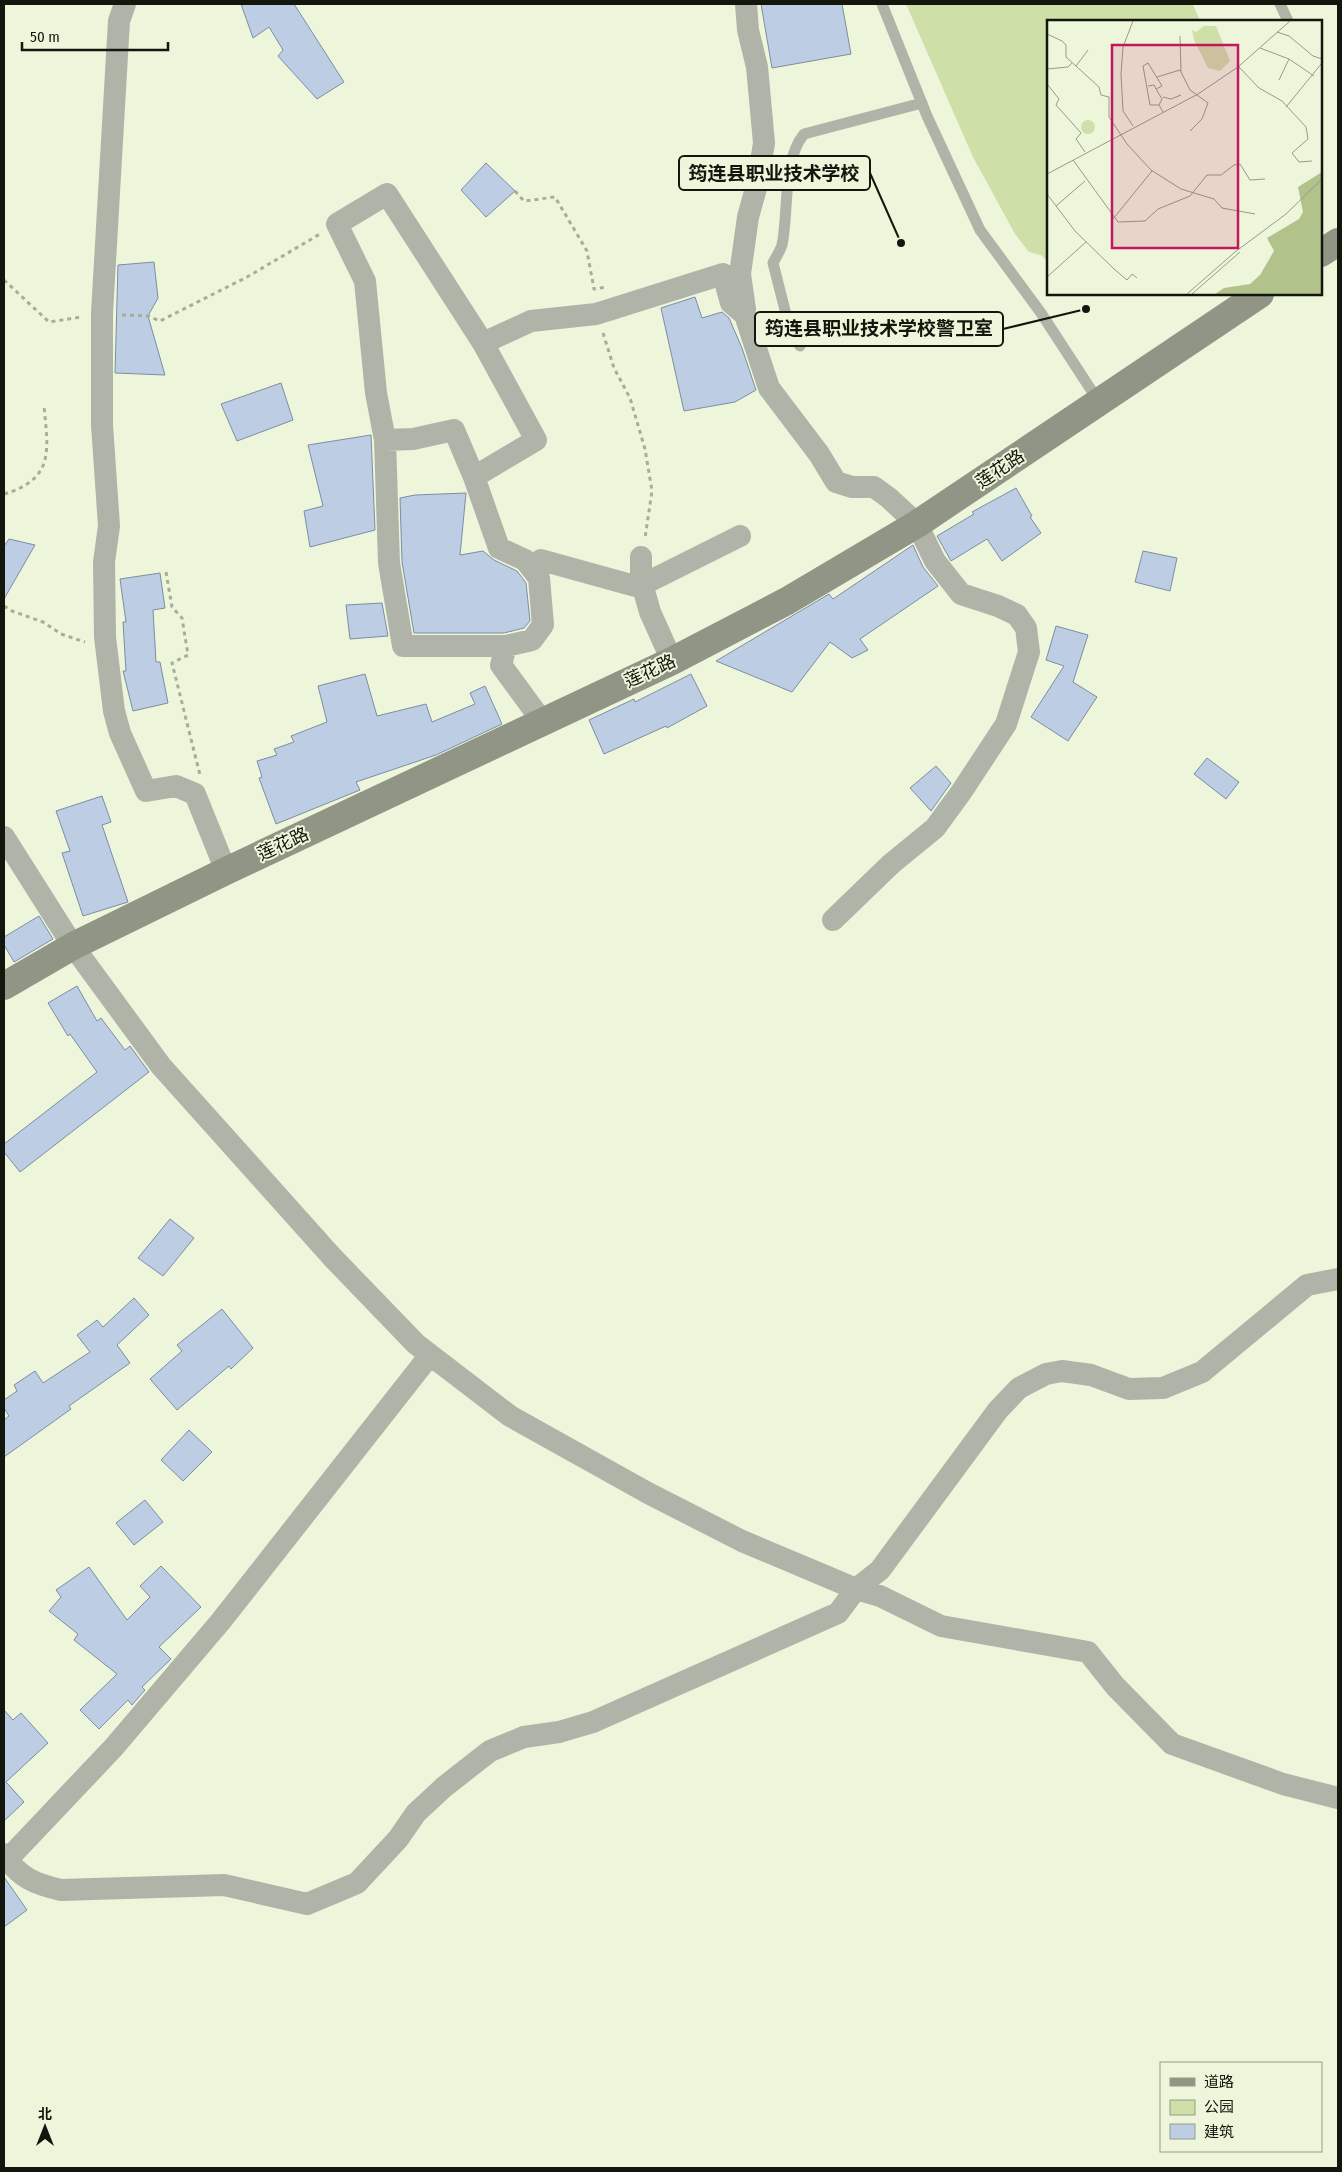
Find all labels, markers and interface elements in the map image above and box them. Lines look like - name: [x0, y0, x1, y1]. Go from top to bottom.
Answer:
- scale bar: [22, 20, 169, 52]
- inset map: [1047, 20, 1322, 295]
- text: 50 m: [30, 28, 60, 46]
- callout: 筠连县职业技术学校: [679, 156, 870, 190]
- text: 筠连县职业技术学校: [688, 162, 860, 185]
- callout: 筠连县职业技术学校警卫室: [755, 312, 1003, 346]
- text: 筠连县职业技术学校警卫室: [765, 317, 993, 340]
- street label: 莲花路: [971, 445, 1029, 493]
- street label: 莲花路: [621, 650, 679, 692]
- street label: 莲花路: [254, 823, 312, 865]
- legend: [1160, 2062, 1322, 2152]
- text: 道路: [1204, 2073, 1234, 2091]
- text: 公园: [1204, 2098, 1234, 2116]
- north arrow: [20, 2102, 70, 2152]
- text: 北: [38, 2106, 52, 2123]
- text: 建筑: [1204, 2123, 1234, 2141]

